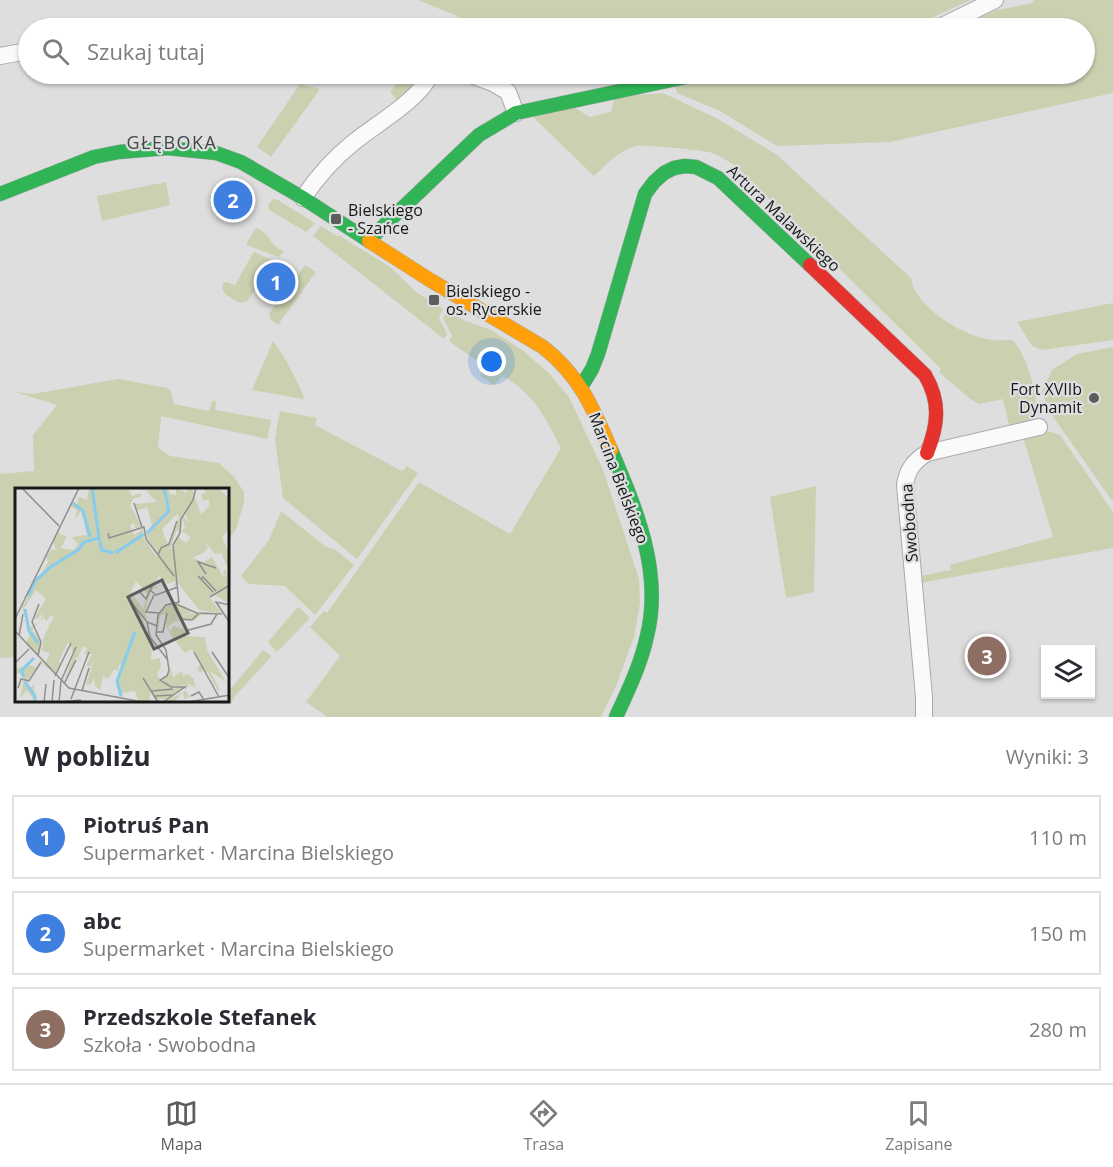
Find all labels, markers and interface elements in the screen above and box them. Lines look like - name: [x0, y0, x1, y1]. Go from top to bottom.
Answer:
- search box: [18, 18, 1095, 84]
- icon: search: [39, 35, 72, 68]
- text: Szukaj tutaj: [87, 36, 205, 66]
- district label: GŁĘBOKA: [126, 130, 218, 154]
- street label: Artura Malawskiego: [722, 160, 846, 276]
- pin: 2: [214, 178, 252, 222]
- place label: Bielskiego - Szańce: [348, 199, 423, 239]
- marker: Bielskiego - Szańce: [329, 212, 343, 226]
- pin: 1: [256, 260, 296, 304]
- place label: Bielskiego - os. Rycerskie: [446, 280, 542, 320]
- marker: Bielskiego - os. Rycerskie: [427, 293, 441, 307]
- your location: [477, 347, 506, 376]
- place label: Fort XVIIb Dynamit: [1010, 378, 1082, 418]
- marker: Fort XVIIb Dynamit: [1087, 391, 1101, 405]
- street label: Marcina Bielskiego: [584, 409, 654, 547]
- street label: Swobodna: [895, 483, 923, 563]
- inset map: [15, 488, 230, 702]
- pin: 3: [968, 634, 1006, 678]
- map controls: [1041, 645, 1095, 699]
- button: layers: [1041, 645, 1095, 699]
- text: W pobliżu: [24, 738, 151, 774]
- text: Wyniki: 3: [1006, 743, 1089, 770]
- text: Piotruś Pan: [83, 809, 209, 839]
- text: 1: [40, 824, 51, 851]
- text: 110 m: [1029, 824, 1087, 851]
- text: Supermarket · Marcina Bielskiego: [83, 839, 394, 866]
- text: abc: [83, 905, 122, 935]
- text: 2: [40, 920, 51, 947]
- text: 150 m: [1029, 920, 1087, 947]
- text: Supermarket · Marcina Bielskiego: [83, 935, 394, 962]
- text: Przedszkole Stefanek: [83, 1001, 316, 1031]
- text: 3: [40, 1016, 51, 1043]
- text: 280 m: [1029, 1016, 1087, 1043]
- text: Szkoła · Swobodna: [83, 1031, 256, 1058]
- tab: Mapa: [161, 1097, 202, 1155]
- tab: Trasa: [523, 1097, 564, 1155]
- tab: Zapisane: [885, 1097, 952, 1155]

